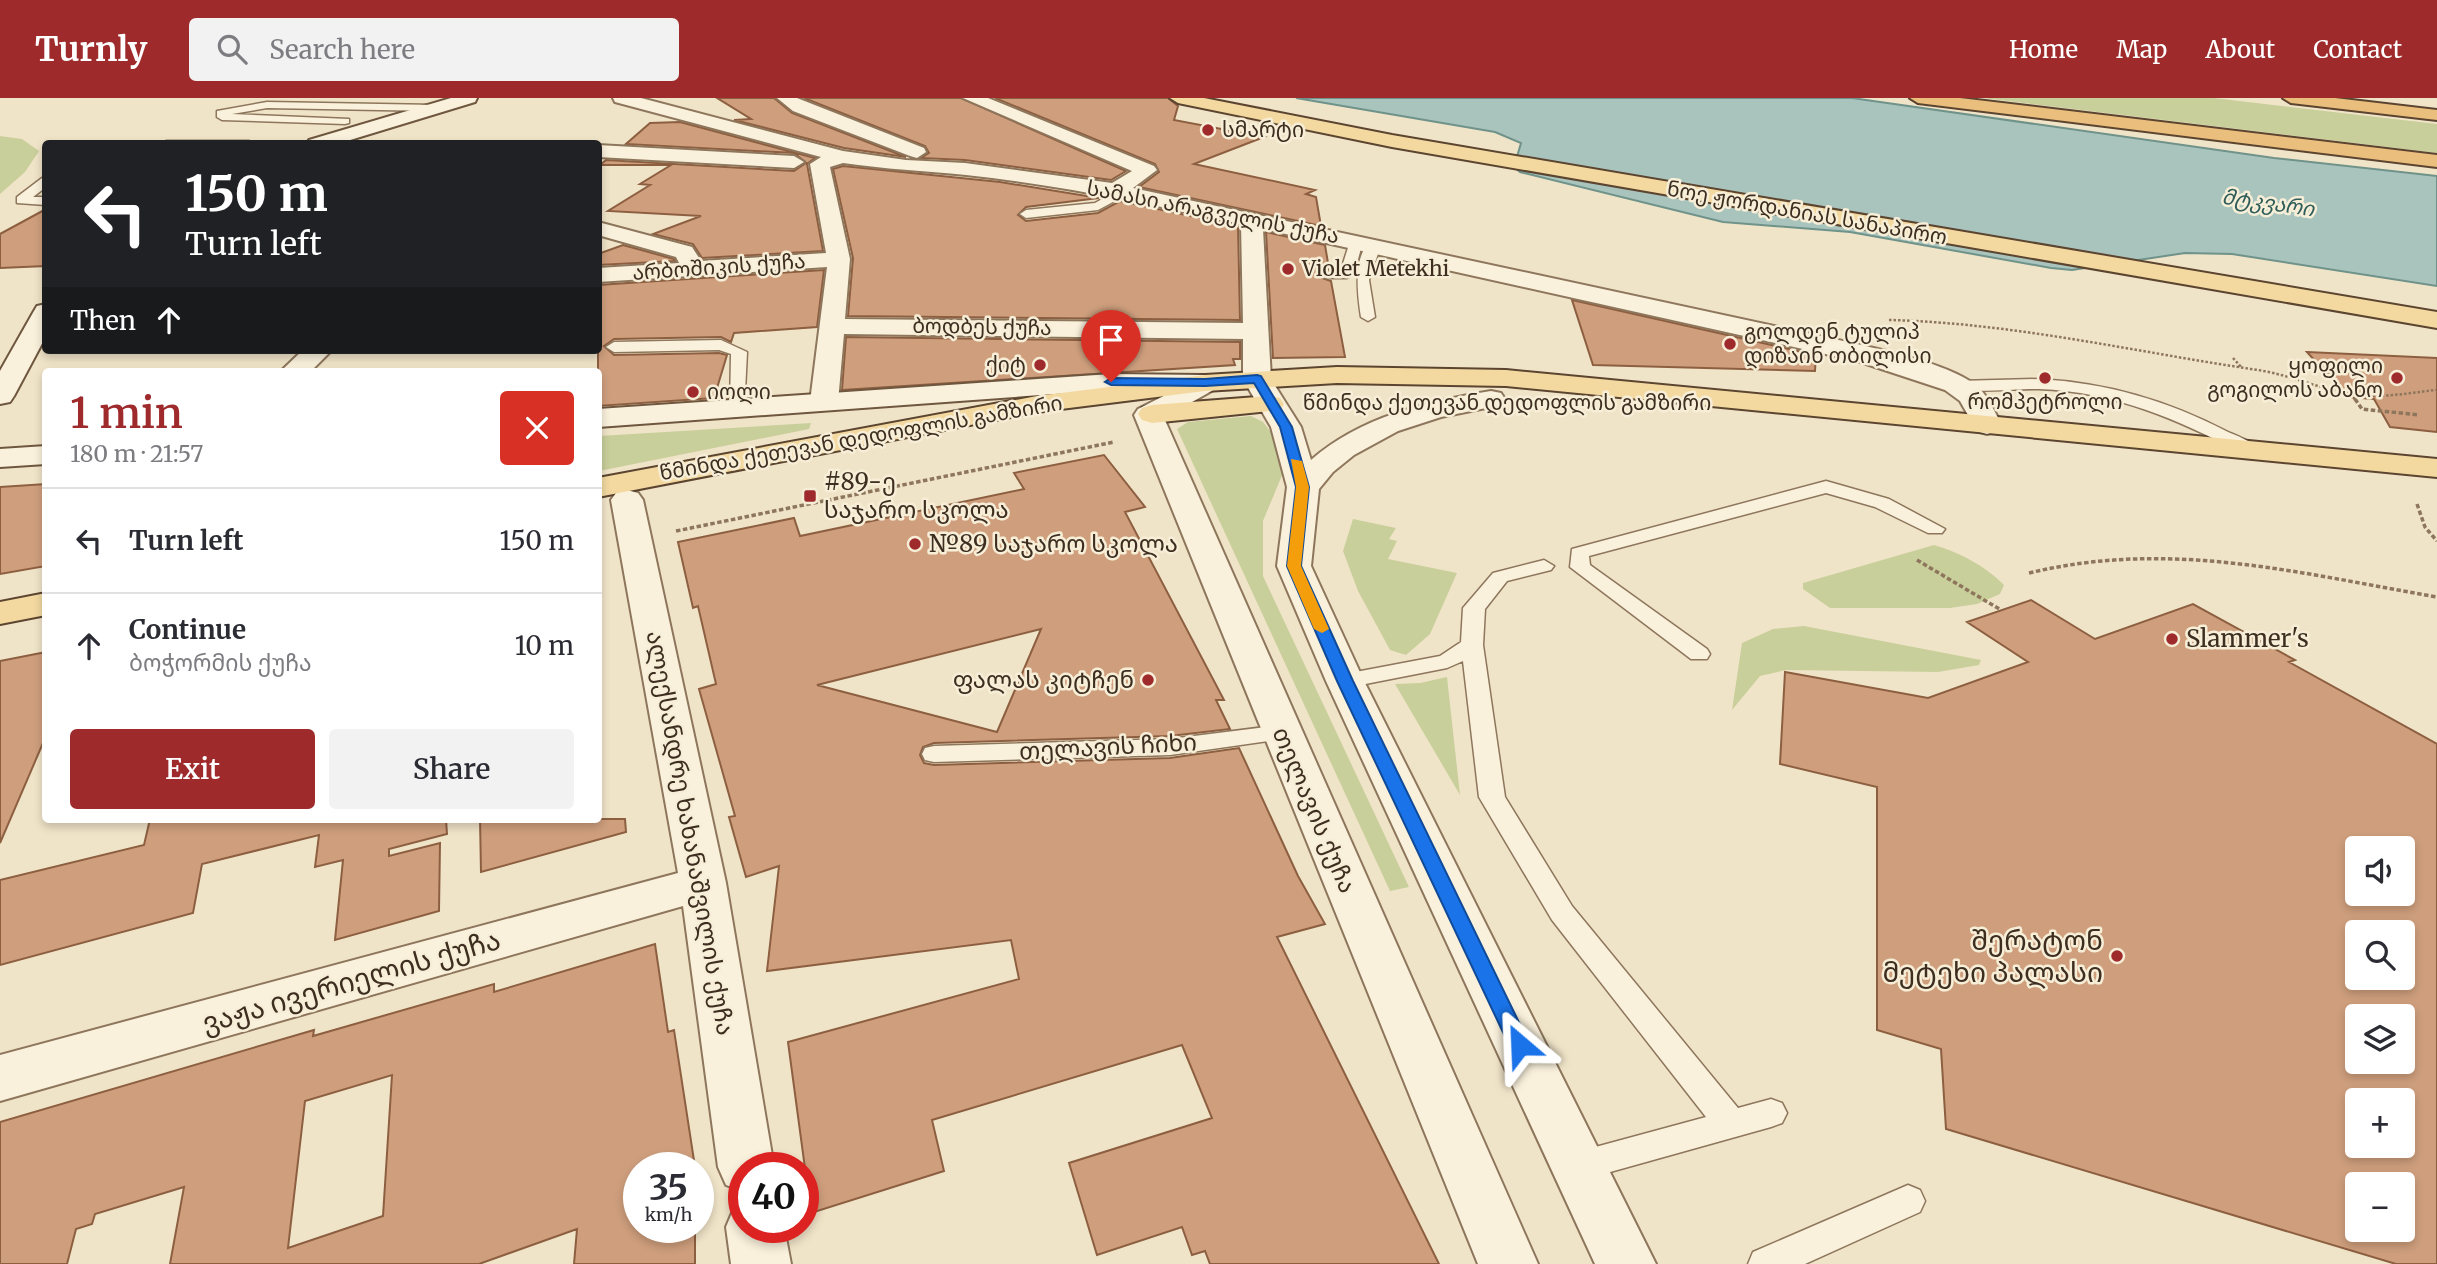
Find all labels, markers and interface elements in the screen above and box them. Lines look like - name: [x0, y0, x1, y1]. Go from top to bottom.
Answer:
- search box: [189, 18, 679, 81]
- text: Turnly: [35, 29, 147, 70]
- icon: search: [213, 30, 251, 68]
- text: Search here: [269, 33, 415, 66]
- text: Home: [2009, 34, 2078, 65]
- text: Map: [2116, 34, 2167, 65]
- text: About: [2205, 34, 2275, 65]
- text: Contact: [2313, 34, 2402, 65]
- place label: სმარტი: [1222, 116, 1304, 143]
- marker: სმარტი: [1200, 122, 1216, 138]
- text: 150 m: [185, 163, 328, 224]
- icon: left: [70, 168, 161, 259]
- street label: სამასი არაგველის ქუჩა: [1085, 174, 1342, 249]
- street label: ნოე ჟორდანიას სანაპირო: [1665, 175, 1949, 250]
- water label: მტკვარი: [2220, 183, 2317, 222]
- text: Turn left: [185, 224, 322, 264]
- street label: არბოშიკის ქუჩა: [632, 247, 806, 286]
- place label: Violet Metekhi: [1301, 255, 1450, 282]
- marker: Violet Metekhi: [1280, 261, 1296, 277]
- icon: ahead: [150, 301, 188, 339]
- text: Then: [70, 304, 136, 337]
- pin: [1081, 310, 1141, 382]
- street label: ბოდბეს ქუჩა: [912, 312, 1052, 341]
- place label: გოლდენ ტულიპ დიზაინ თბილისი: [1744, 318, 1932, 369]
- icon: arrive: [1092, 321, 1130, 359]
- marker: გოლდენ ტულიპ დიზაინ თბილისი: [1722, 336, 1738, 352]
- place label: ქიტ: [985, 351, 1026, 378]
- place label: ყოფილი გოგილოს აბანო: [2207, 352, 2383, 403]
- marker: ქიტ: [1032, 357, 1048, 373]
- marker: რომპეტროლი: [2037, 370, 2053, 386]
- marker: ყოფილი გოგილოს აბანო: [2389, 370, 2405, 386]
- place label: იოლი: [707, 378, 771, 405]
- marker: იოლი: [685, 384, 701, 400]
- text: 1 min: [70, 387, 183, 439]
- place label: რომპეტროლი: [1967, 388, 2123, 415]
- street label: წმინდა ქეთევან დედოფლის გამზირი: [657, 389, 1064, 486]
- street label: წმინდა ქეთევან დედოფლის გამზირი: [1303, 389, 1711, 416]
- button: close: [500, 391, 574, 465]
- text: 180 m · 21:57: [70, 439, 203, 468]
- place label: #89-ე საჯარო სკოლა: [824, 466, 1009, 525]
- marker: #89-ე საჯარო სკოლა: [802, 488, 818, 504]
- icon: left: [70, 522, 108, 560]
- text: Turn left: [129, 524, 243, 557]
- text: 150 m: [500, 524, 574, 557]
- place label: №89 საჯარო სკოლა: [929, 528, 1178, 559]
- marker: №89 საჯარო სკოლა: [907, 536, 923, 552]
- text: Continue: [129, 613, 246, 646]
- place label: Slammer's: [2186, 623, 2309, 654]
- icon: ahead: [70, 627, 108, 665]
- street label: ალექსანდრე ხახანაშვილის ქუჩა: [640, 628, 741, 1038]
- text: 10 m: [515, 629, 574, 662]
- marker: Slammer's: [2164, 631, 2180, 647]
- text: ბოჭორმის ქუჩა: [129, 648, 312, 677]
- place label: ფალას კიტჩენ: [953, 664, 1134, 695]
- marker: ფალას კიტჩენ: [1140, 672, 1156, 688]
- street label: თელავის ქუჩა: [1265, 722, 1363, 898]
- street label: თელავის ჩიხი: [1018, 726, 1198, 767]
- button: Exit: [70, 729, 315, 809]
- button: Share: [329, 729, 574, 809]
- map controls: [2345, 836, 2415, 1242]
- button: sound: [2345, 836, 2415, 906]
- button: search: [2345, 920, 2415, 990]
- street label: ვაჟა ივერიელის ქუჩა: [197, 921, 505, 1041]
- place label: შერატონ მეტეხი პალასი: [1882, 922, 2103, 990]
- marker: შერატონ მეტეხი პალასი: [2109, 948, 2125, 964]
- button: layers: [2345, 1004, 2415, 1074]
- position arrow: [1483, 1008, 1557, 1082]
- button: +: [2345, 1088, 2415, 1158]
- speed limit sign: 40: [728, 1152, 819, 1243]
- text: 35: [649, 1166, 688, 1210]
- button: −: [2345, 1172, 2415, 1242]
- text: km/h: [645, 1203, 692, 1226]

